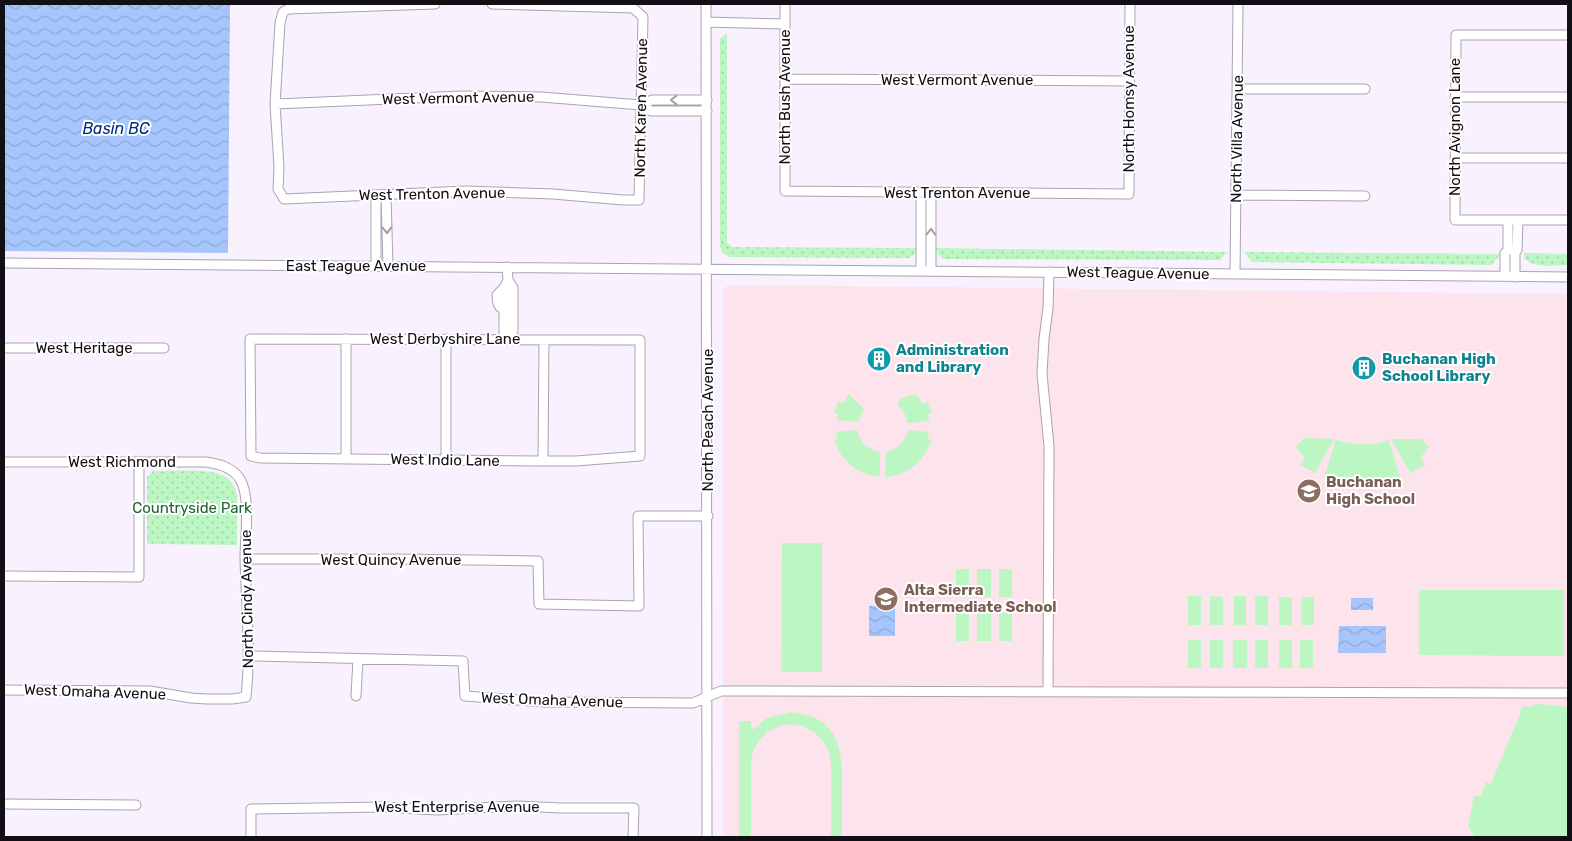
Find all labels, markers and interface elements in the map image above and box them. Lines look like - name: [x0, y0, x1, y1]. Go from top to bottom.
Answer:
- street label: North Homsy Avenue: [1120, 25, 1138, 173]
- street label: North Bush Avenue: [776, 29, 794, 165]
- street label: North Karen Avenue: [631, 38, 651, 178]
- street label: North Avignon Lane: [1446, 58, 1464, 196]
- street label: West Vermont Avenue: [881, 71, 1033, 89]
- street label: North Villa Avenue: [1227, 75, 1247, 203]
- street label: West Vermont Avenue: [382, 88, 534, 108]
- one-way arrow: [669, 95, 677, 105]
- water label: Basin BC: [82, 119, 150, 138]
- street label: West Trenton Avenue: [359, 184, 505, 204]
- street label: West Trenton Avenue: [884, 184, 1030, 202]
- one-way arrow: [382, 227, 392, 235]
- one-way arrow: [926, 228, 936, 236]
- street label: East Teague Avenue: [286, 257, 426, 275]
- street label: West Teague Avenue: [1066, 263, 1210, 283]
- street label: West Derbyshire Lane: [370, 330, 520, 348]
- street label: West Heritage: [35, 339, 133, 357]
- place label: Administration and Library: [896, 341, 1009, 376]
- building icon: Administration and Library: [866, 346, 892, 372]
- street label: North Peach Avenue: [699, 349, 717, 491]
- place label: Buchanan High School Library: [1382, 350, 1496, 385]
- building icon: Buchanan High School Library: [1351, 355, 1377, 381]
- street label: West Indio Lane: [390, 450, 500, 470]
- street label: West Richmond: [68, 453, 176, 471]
- place label: Buchanan High School: [1326, 473, 1415, 508]
- school or university icon: Buchanan High School: [1296, 478, 1322, 504]
- park label: Countryside Park: [132, 499, 252, 517]
- street label: North Cindy Avenue: [237, 529, 257, 669]
- street label: West Quincy Avenue: [321, 551, 461, 569]
- place label: Alta Sierra Intermediate School: [904, 581, 1057, 616]
- school or university icon: Alta Sierra Intermediate School: [873, 586, 899, 612]
- street label: West Omaha Avenue: [24, 681, 166, 703]
- street label: West Omaha Avenue: [481, 689, 623, 711]
- street label: West Enterprise Avenue: [374, 798, 540, 816]

